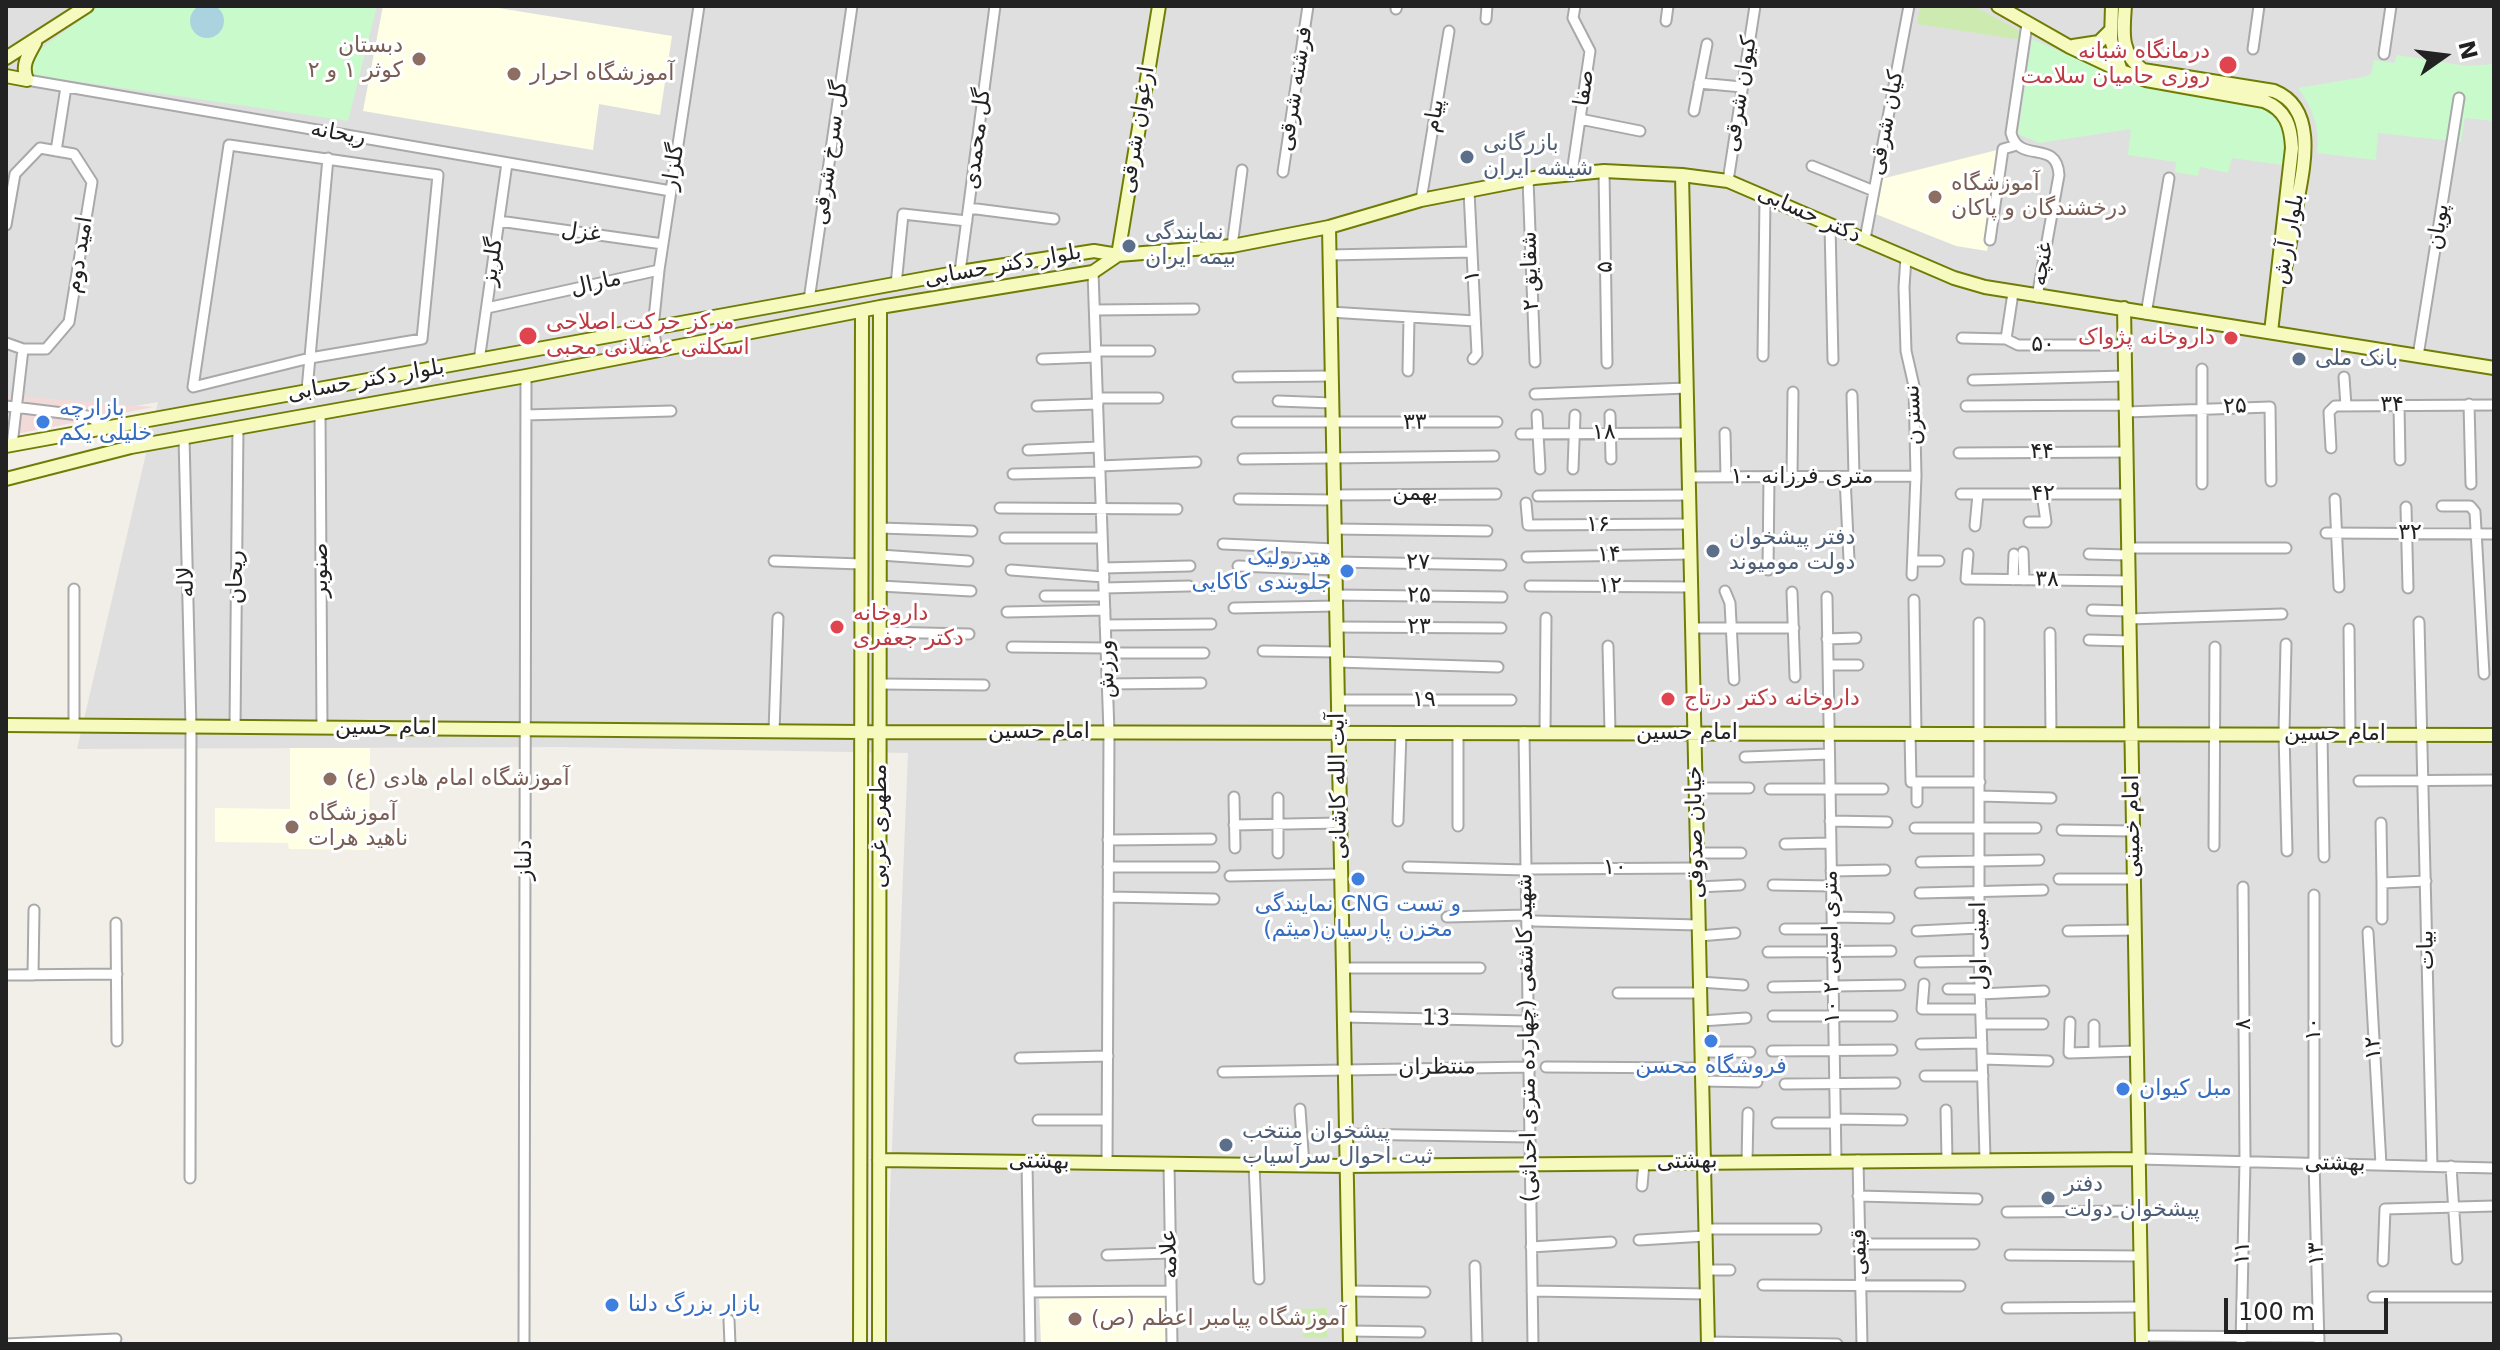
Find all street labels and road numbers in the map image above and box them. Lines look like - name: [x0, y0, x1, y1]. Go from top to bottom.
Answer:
- street label: فرشته شرقی: [1273, 25, 1319, 153]
- street label: کیوان شرقی: [1719, 34, 1763, 154]
- street label: ارغوان شرقی: [1115, 65, 1161, 195]
- street label: صفا: [1569, 68, 1601, 108]
- street label: کیان شرقی: [1864, 68, 1910, 178]
- street label: گل سرخ شرقی: [808, 79, 854, 227]
- street label: گل محمدی: [959, 87, 997, 191]
- street label: پیام: [1419, 98, 1451, 134]
- street label: ریحانه: [308, 116, 368, 152]
- street label: گلزار: [657, 142, 691, 192]
- street label: دکتر حسابی: [1753, 180, 1865, 250]
- street label: بلوار آرش: [2267, 191, 2311, 287]
- street label: پویان: [2422, 202, 2456, 252]
- street label: امید دوم: [61, 215, 99, 295]
- street label: غزل: [560, 217, 602, 249]
- street label: شقایق ۲: [1516, 231, 1546, 311]
- street label: گلریز: [477, 236, 509, 288]
- street label: بلوار دکتر حسابی: [922, 239, 1084, 293]
- street label: غنچه: [2026, 240, 2060, 288]
- street label: ۵: [1593, 261, 1619, 273]
- street label: مارال: [568, 265, 624, 303]
- street label: ۱: [1460, 269, 1486, 283]
- street label: ۵۰: [2031, 332, 2055, 358]
- street label: بلوار دکتر حسابی: [285, 354, 447, 408]
- street label: نسترن: [1899, 384, 1929, 446]
- street label: ۳۴: [2380, 392, 2404, 418]
- street label: ۲۵: [2223, 393, 2247, 421]
- street label: ۳۳: [1403, 410, 1427, 436]
- street label: ۱۸: [1592, 420, 1616, 446]
- street label: ۴۴: [2030, 439, 2054, 465]
- street label: ۱۰ متری فرزانه: [1731, 464, 1873, 490]
- street label: بهمن: [1392, 481, 1438, 507]
- street label: ۴۲: [2031, 481, 2055, 507]
- street label: ۱۶: [1586, 512, 1610, 538]
- street label: ۳۲: [2398, 520, 2422, 546]
- street label: ۱۴: [1597, 542, 1621, 568]
- street label: صنوبر: [308, 543, 334, 597]
- street label: ریحان: [223, 550, 249, 604]
- street label: ۲۷: [1406, 550, 1430, 576]
- street label: لاله: [174, 566, 200, 598]
- street label: ۳۸: [2035, 567, 2059, 593]
- street label: ۱۲: [1598, 573, 1622, 599]
- street label: ۲۵: [1407, 583, 1431, 609]
- street label: ۲۳: [1407, 614, 1431, 640]
- street label: ورزش: [1093, 639, 1121, 699]
- street label: ۱۹: [1412, 687, 1436, 713]
- street label: آیت الله کاشانی: [1325, 713, 1353, 859]
- street label: امام حسین: [335, 715, 437, 741]
- street label: امام حسین: [988, 719, 1090, 745]
- street label: امام حسین: [1636, 720, 1738, 746]
- street label: امام حسین: [2284, 721, 2386, 747]
- street label: مطهری غربی: [867, 764, 893, 888]
- street label: خیابان صدوقی: [1682, 765, 1710, 899]
- street label: امام خمینی: [2119, 774, 2147, 878]
- street label: دلناز: [512, 840, 538, 880]
- street label: ۱۰: [1603, 855, 1627, 881]
- street label: ۱۰ متری امینی ۲: [1817, 870, 1847, 1024]
- street label: شهید کاشفی (چهارده متری احداثی): [1512, 873, 1544, 1203]
- street label: امینی اول: [1966, 901, 1994, 991]
- street label: بیات: [2413, 930, 2441, 970]
- street label: 13: [1422, 1006, 1450, 1032]
- street label: ۱۰: [2301, 1017, 2327, 1041]
- street label: ۸: [2231, 1018, 2257, 1030]
- street label: ۱۲: [2360, 1036, 2388, 1060]
- street label: منتظران: [1398, 1054, 1476, 1082]
- street label: بهشتی: [1008, 1148, 1070, 1176]
- street label: بهشتی: [1656, 1148, 1718, 1176]
- street label: بهشتی: [2304, 1150, 2366, 1178]
- street label: قیفی: [1846, 1228, 1874, 1276]
- street label: علامه: [1156, 1229, 1184, 1279]
- street label: ۱۱: [2230, 1241, 2256, 1265]
- street label: ۱۳: [2303, 1242, 2331, 1266]

